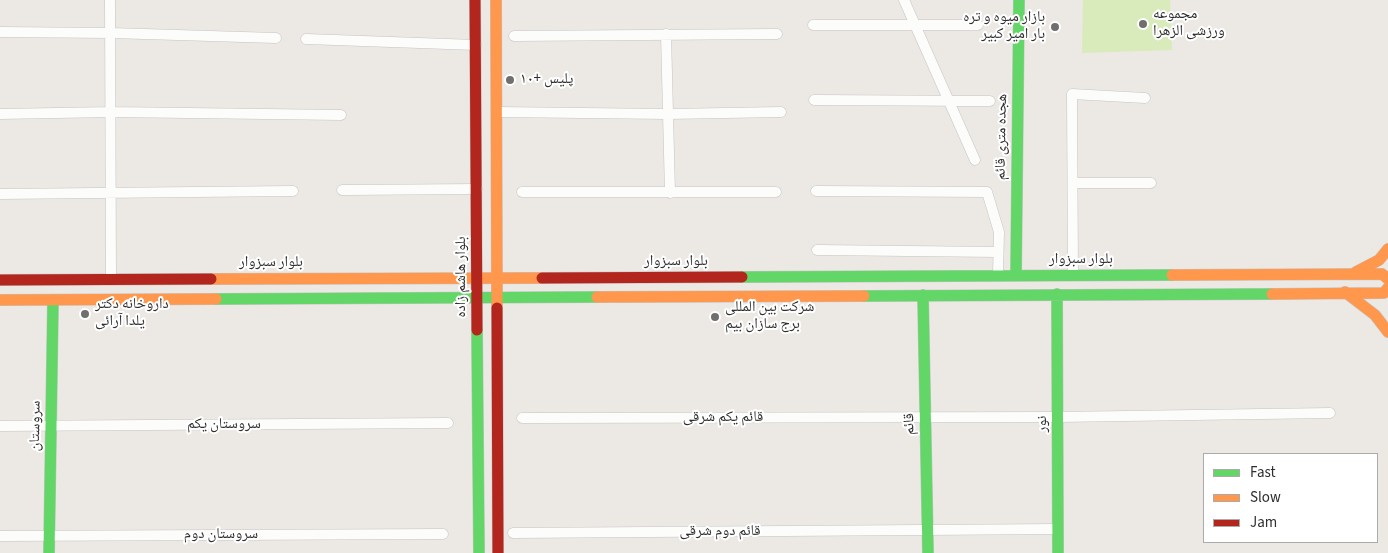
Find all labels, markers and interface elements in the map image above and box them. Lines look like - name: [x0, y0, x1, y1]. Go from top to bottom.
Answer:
- place label: مجموعه ورزشی الزهرا: [1153, 6, 1225, 41]
- place label: بازار میوه و تره بار امیر کبیر: [963, 9, 1045, 44]
- marker: مجموعه ورزشی الزهرا: [1137, 18, 1149, 30]
- marker: بازار میوه و تره بار امیر کبیر: [1049, 21, 1061, 33]
- place label: پلیس +۱۰: [520, 71, 573, 89]
- marker: پلیس +۱۰: [504, 74, 516, 86]
- street label: هجده متری قائم: [992, 94, 1012, 180]
- street label: بلوار هاشم زاده: [453, 236, 471, 318]
- street label: بلوار سبزوار: [1049, 251, 1113, 269]
- street label: بلوار سبزوار: [644, 253, 708, 271]
- street label: بلوار سبزوار: [239, 254, 303, 272]
- place label: داروخانه دکتر یلدا آرائی: [95, 296, 169, 331]
- place label: شرکت بین المللی برج سازان بیم: [725, 299, 814, 334]
- marker: داروخانه دکتر یلدا آرائی: [79, 308, 91, 320]
- marker: شرکت بین المللی برج سازان بیم: [709, 311, 721, 323]
- street label: سروستان: [27, 400, 45, 452]
- street label: قائم یکم شرقی: [683, 409, 763, 427]
- street label: قائم: [901, 413, 919, 435]
- street label: سروستان یکم: [187, 416, 261, 434]
- street label: نور: [1034, 416, 1052, 432]
- legend: [1203, 453, 1378, 543]
- text: Fast: [1250, 462, 1276, 483]
- text: Slow: [1250, 487, 1281, 508]
- text: Jam: [1250, 512, 1277, 533]
- street label: قائم دوم شرقی: [679, 523, 761, 541]
- street label: سروستان دوم: [184, 526, 258, 544]

